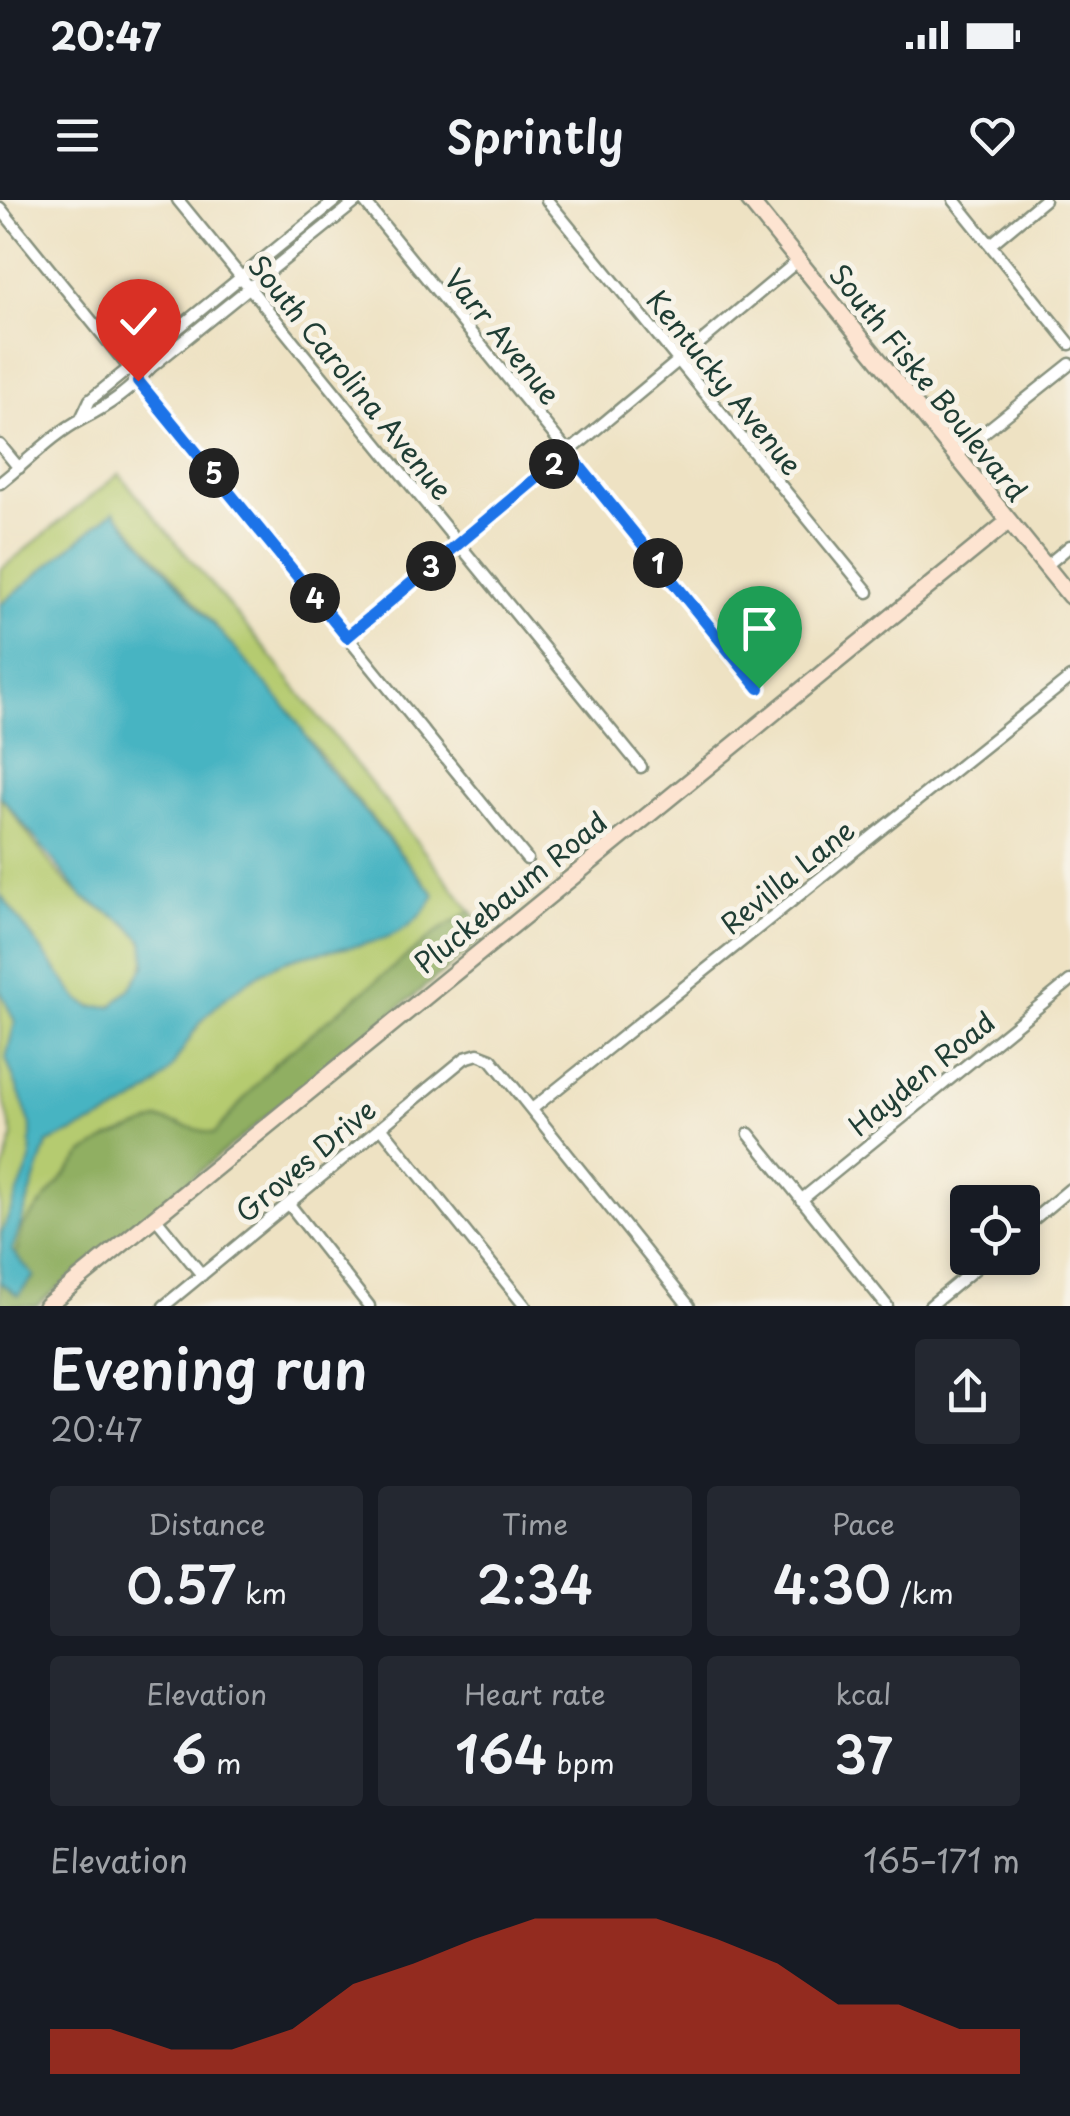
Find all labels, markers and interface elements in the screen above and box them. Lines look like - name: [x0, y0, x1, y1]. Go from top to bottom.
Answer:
- text: 20:47: [50, 7, 161, 64]
- text: Sprintly: [446, 101, 624, 169]
- icon: menu: [50, 108, 105, 163]
- icon: heart: [965, 108, 1020, 163]
- street label: South Carolina Avenue: [239, 245, 463, 509]
- street label: South Fiske Boulevard: [820, 254, 1038, 510]
- street label: Varr Avenue: [434, 258, 572, 414]
- pin: [96, 279, 181, 382]
- street label: Kentucky Avenue: [637, 280, 813, 484]
- icon: check: [111, 294, 166, 349]
- pin: 2: [529, 439, 579, 489]
- text: 2: [544, 442, 564, 485]
- pin: 5: [189, 448, 239, 498]
- text: 5: [205, 451, 223, 494]
- pin: 1: [633, 538, 683, 588]
- pin: 3: [406, 541, 456, 591]
- text: 1: [651, 541, 665, 584]
- text: 3: [422, 544, 440, 587]
- pin: 4: [290, 573, 340, 623]
- text: 4: [305, 576, 325, 619]
- pin: [717, 586, 802, 689]
- icon: arrive: [732, 601, 787, 656]
- street label: Pluckebaum Road: [404, 800, 616, 984]
- street label: Revilla Lane: [710, 808, 864, 944]
- street label: Hayden Road: [838, 1000, 1004, 1146]
- street label: Groves Drive: [225, 1088, 385, 1232]
- map controls: [950, 1185, 1040, 1275]
- button: locate: [950, 1185, 1040, 1275]
- text: Evening run: [50, 1326, 368, 1409]
- button: share: [915, 1339, 1020, 1444]
- text: 20:47: [50, 1405, 142, 1453]
- text: Distance: [148, 1502, 265, 1545]
- text: Time: [502, 1502, 568, 1545]
- text: Pace: [832, 1502, 895, 1545]
- text: 0.57: [126, 1545, 236, 1621]
- text: 2:34: [477, 1545, 593, 1621]
- text: 4:30: [773, 1545, 891, 1621]
- text: km: [236, 1571, 287, 1614]
- text: /km: [891, 1571, 954, 1614]
- text: Elevation: [146, 1672, 267, 1715]
- text: Heart rate: [464, 1672, 606, 1715]
- text: kcal: [835, 1672, 891, 1715]
- text: 6: [172, 1715, 207, 1791]
- text: 164: [455, 1715, 548, 1791]
- text: 37: [834, 1715, 893, 1791]
- text: m: [207, 1741, 242, 1784]
- text: bpm: [548, 1741, 615, 1784]
- text: Elevation: [50, 1836, 188, 1884]
- text: 165–171 m: [863, 1836, 1020, 1884]

